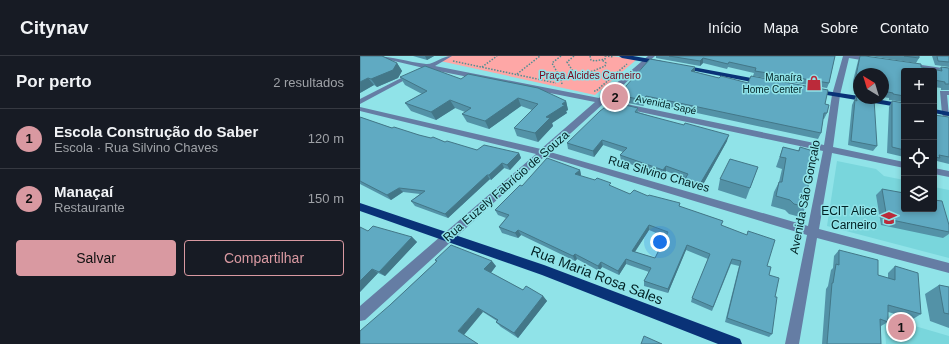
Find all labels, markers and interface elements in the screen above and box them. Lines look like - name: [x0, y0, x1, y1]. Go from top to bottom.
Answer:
- text: Citynav: [20, 17, 89, 38]
- text: Início: [708, 20, 742, 36]
- text: Mapa: [764, 20, 799, 36]
- text: Sobre: [821, 20, 858, 36]
- text: Contato: [880, 20, 929, 36]
- north arrow: [853, 68, 889, 104]
- map controls: [901, 68, 937, 212]
- button: +: [901, 68, 937, 104]
- park label: Praça Alcides Carneiro: [539, 70, 641, 81]
- text: Por perto: [16, 72, 92, 91]
- place label: Manaíra Home Center: [743, 72, 803, 95]
- shop icon: Manaíra Home Center: [805, 74, 823, 92]
- text: 2 resultados: [273, 75, 344, 90]
- pin: 2: [602, 82, 628, 112]
- street label: Avenida Sapé: [634, 93, 698, 116]
- button: −: [901, 104, 937, 140]
- text: Escola Construção do Saber: [54, 123, 258, 140]
- street label: Rua Euzely Fabrício de Souza: [440, 127, 572, 244]
- text: 1: [25, 131, 33, 146]
- text: 120 m: [308, 131, 344, 146]
- street label: Avenida São Gonçalo: [787, 138, 823, 255]
- text: Escola · Rua Silvino Chaves: [54, 140, 218, 155]
- button: locate: [901, 140, 937, 176]
- street label: Rua Silvino Chaves: [607, 153, 711, 195]
- button: layers: [901, 176, 937, 212]
- text: Manaçaí: [54, 183, 113, 200]
- text: 2: [25, 191, 33, 206]
- text: 150 m: [308, 191, 344, 206]
- text: Restaurante: [54, 200, 125, 215]
- place label: ECIT Alice Carneiro: [821, 204, 877, 232]
- school or university icon: ECIT Alice Carneiro: [880, 209, 898, 227]
- your location: [650, 232, 670, 252]
- button: Salvar: [16, 240, 176, 276]
- button: Compartilhar: [184, 240, 344, 276]
- street label: Rua Maria Rosa Sales: [529, 242, 665, 308]
- pin: 1: [888, 312, 914, 342]

